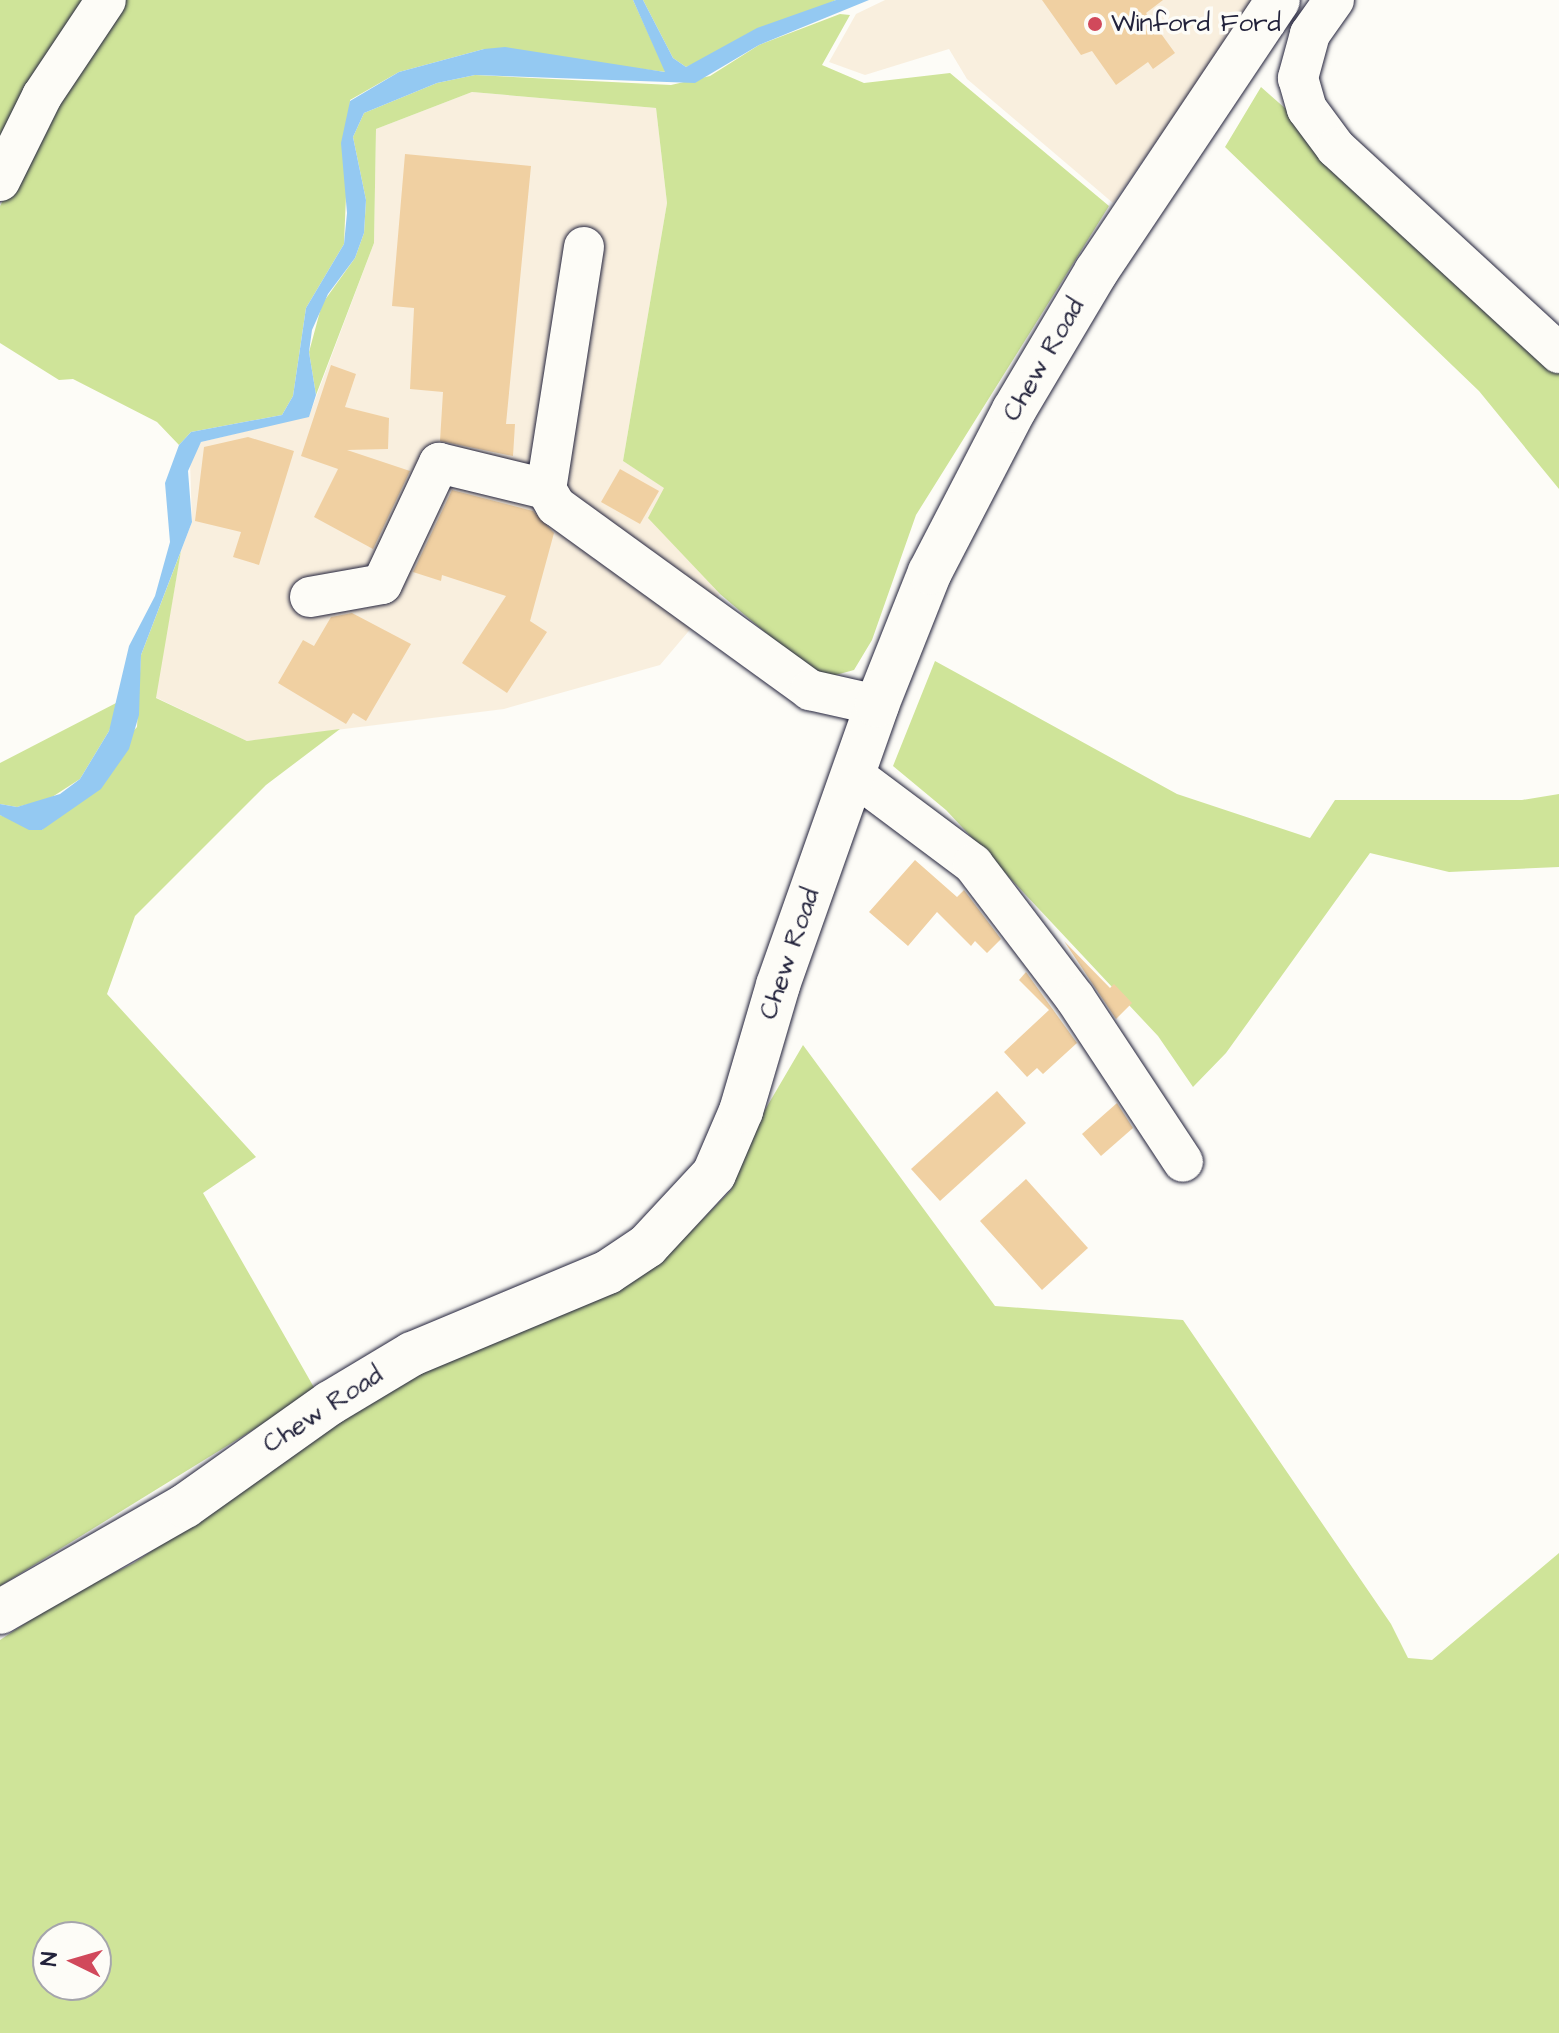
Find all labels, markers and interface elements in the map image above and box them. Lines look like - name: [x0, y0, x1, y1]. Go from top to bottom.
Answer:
- place label: Winford Ford: [1111, 8, 1281, 40]
- marker: Winford Ford: [1086, 15, 1104, 33]
- street label: Chew Road: [996, 293, 1092, 427]
- street label: Chew Road: [753, 884, 827, 1024]
- street label: Chew Road: [257, 1360, 389, 1460]
- north arrow: [32, 1921, 112, 2001]
- text: N: [34, 1951, 66, 1967]

